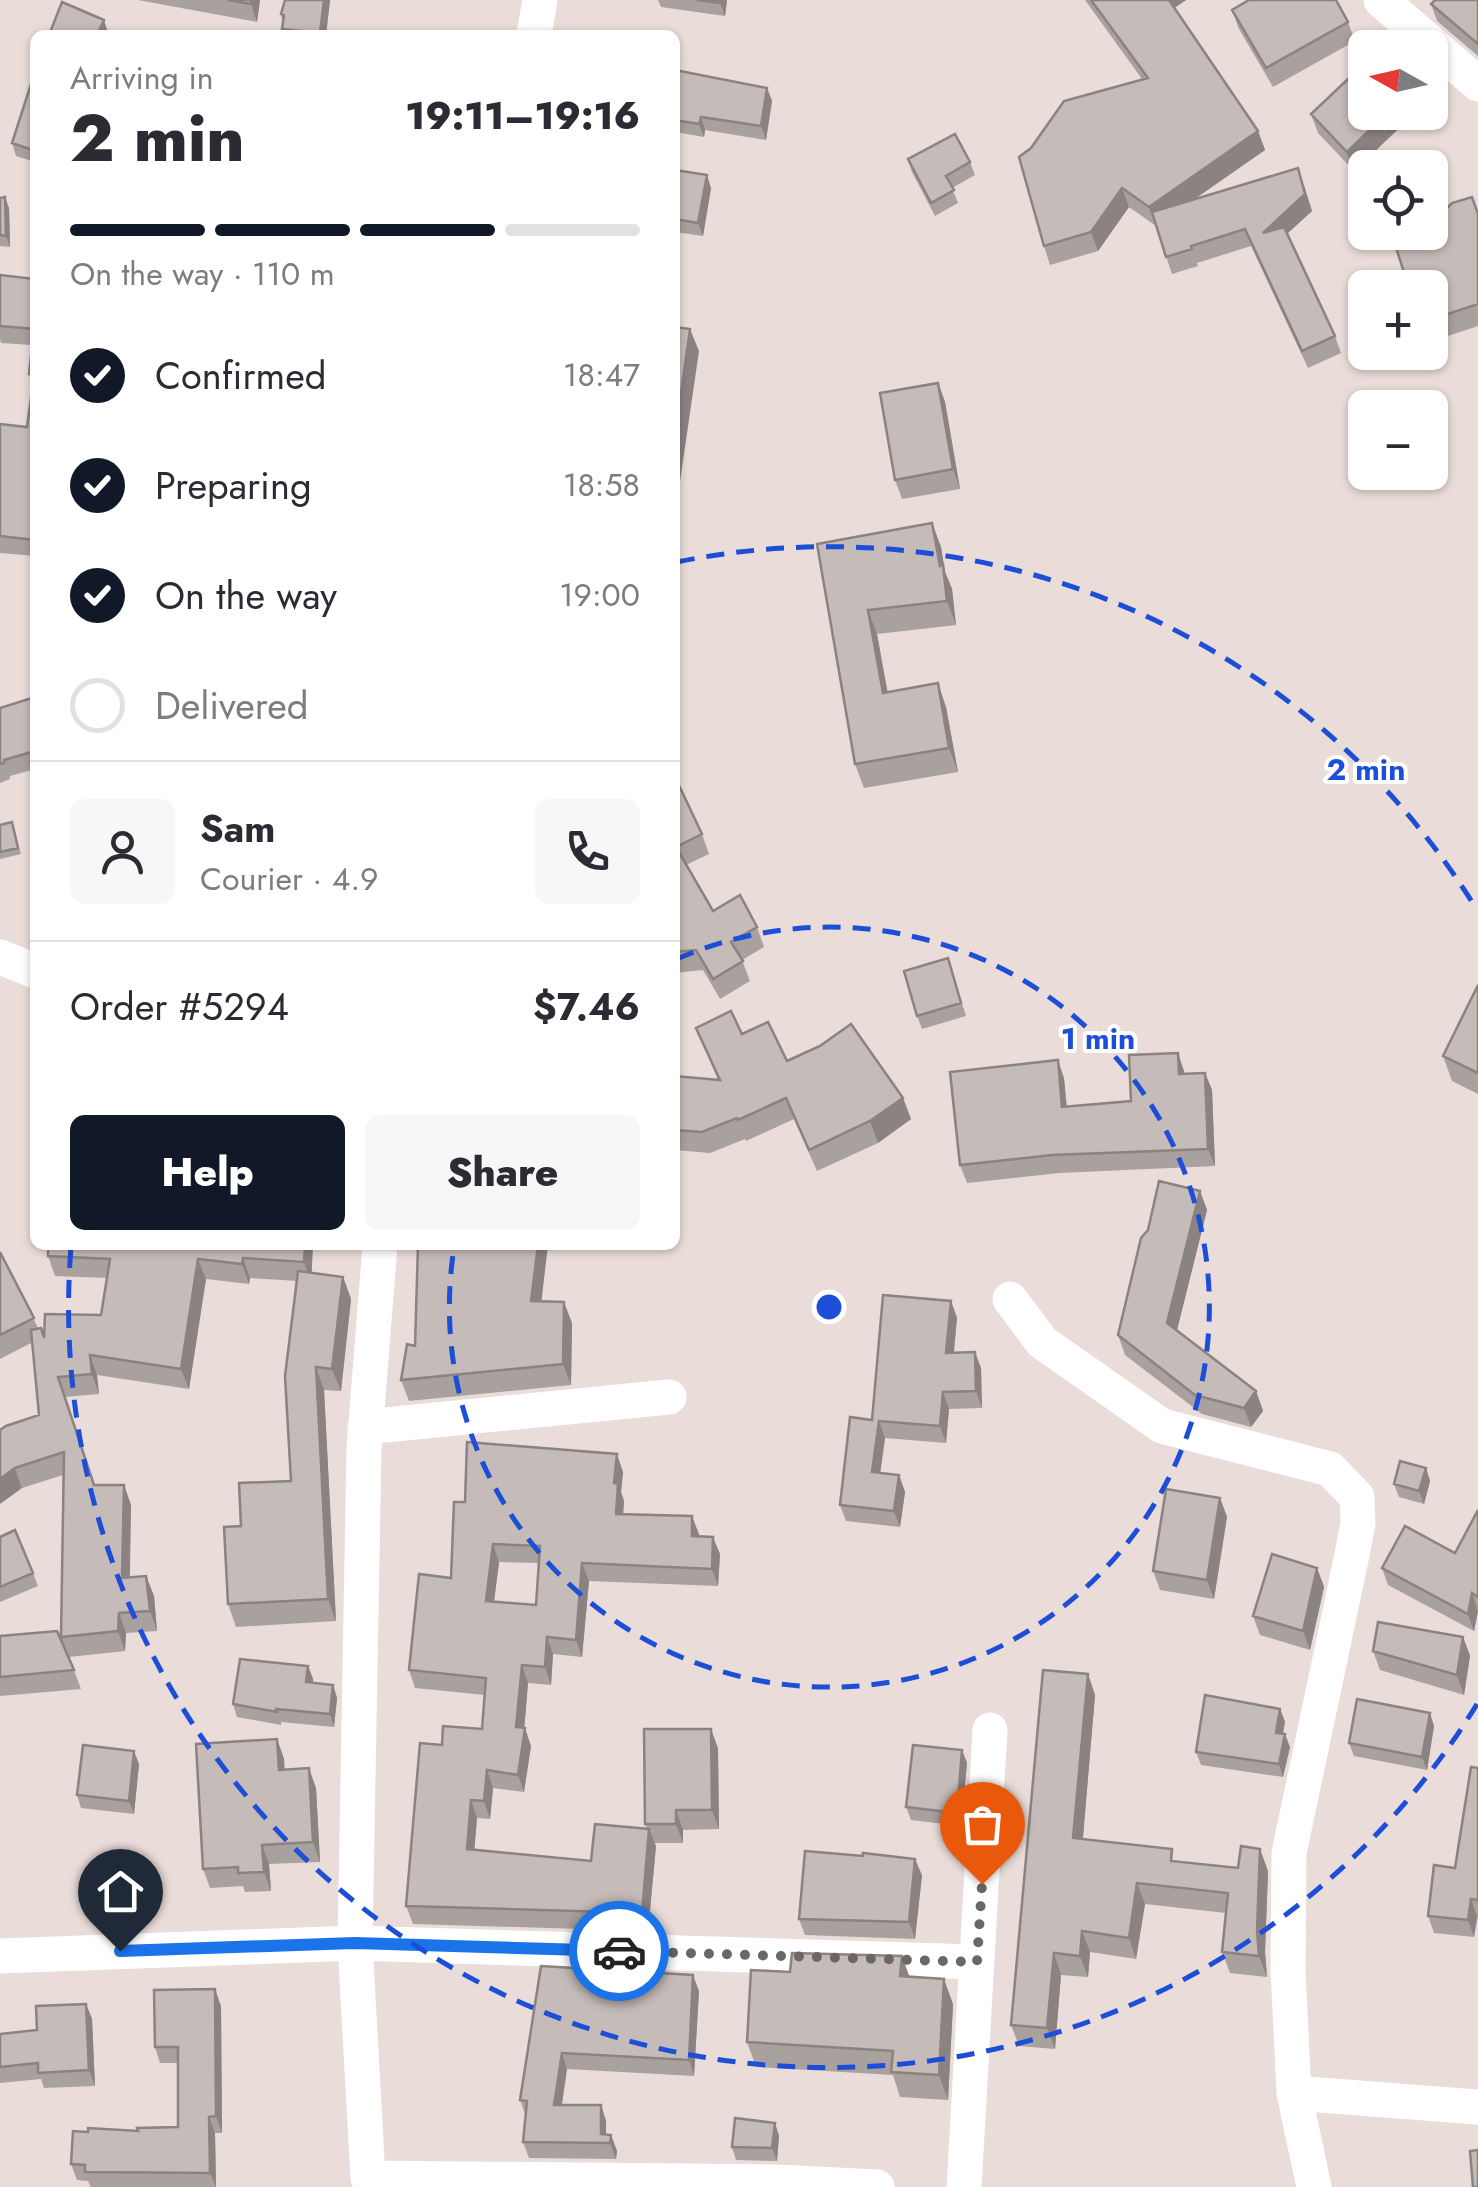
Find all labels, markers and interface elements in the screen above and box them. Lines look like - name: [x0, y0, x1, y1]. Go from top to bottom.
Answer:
- north arrow: [1348, 30, 1448, 130]
- map controls: [1348, 30, 1448, 490]
- text: Arriving in: [70, 55, 214, 101]
- text: 19:11–19:16: [405, 88, 640, 143]
- text: 2 min: [70, 91, 245, 185]
- button: locate: [1348, 150, 1448, 250]
- text: On the way · 110 m: [70, 251, 335, 297]
- button: +: [1348, 270, 1448, 370]
- icon: check: [70, 348, 125, 403]
- text: Confirmed: [155, 348, 326, 403]
- text: 18:47: [563, 352, 640, 398]
- button: −: [1348, 390, 1448, 490]
- icon: check: [70, 458, 125, 513]
- text: Preparing: [155, 458, 312, 513]
- text: 18:58: [563, 462, 640, 508]
- icon: check: [70, 568, 125, 623]
- text: On the way: [155, 568, 337, 623]
- text: 19:00: [559, 572, 640, 618]
- text: Delivered: [155, 678, 308, 733]
- text: 2 min: [1327, 748, 1405, 791]
- button: person: [70, 799, 175, 904]
- button: phone: [535, 799, 640, 904]
- text: Sam: [200, 801, 275, 856]
- text: Courier · 4.9: [200, 856, 378, 902]
- text: Order #5294: [70, 979, 289, 1034]
- text: $7.46: [533, 979, 640, 1034]
- text: 1 min: [1061, 1017, 1135, 1060]
- button: Help: [70, 1115, 345, 1230]
- button: Share: [365, 1115, 640, 1230]
- centre of rings: [811, 1289, 847, 1325]
- pin: [940, 1782, 1025, 1885]
- icon: bag: [955, 1797, 1010, 1852]
- pin: [78, 1849, 163, 1952]
- icon: home: [93, 1864, 148, 1919]
- courier: [569, 1901, 669, 2001]
- icon: car: [592, 1924, 647, 1979]

